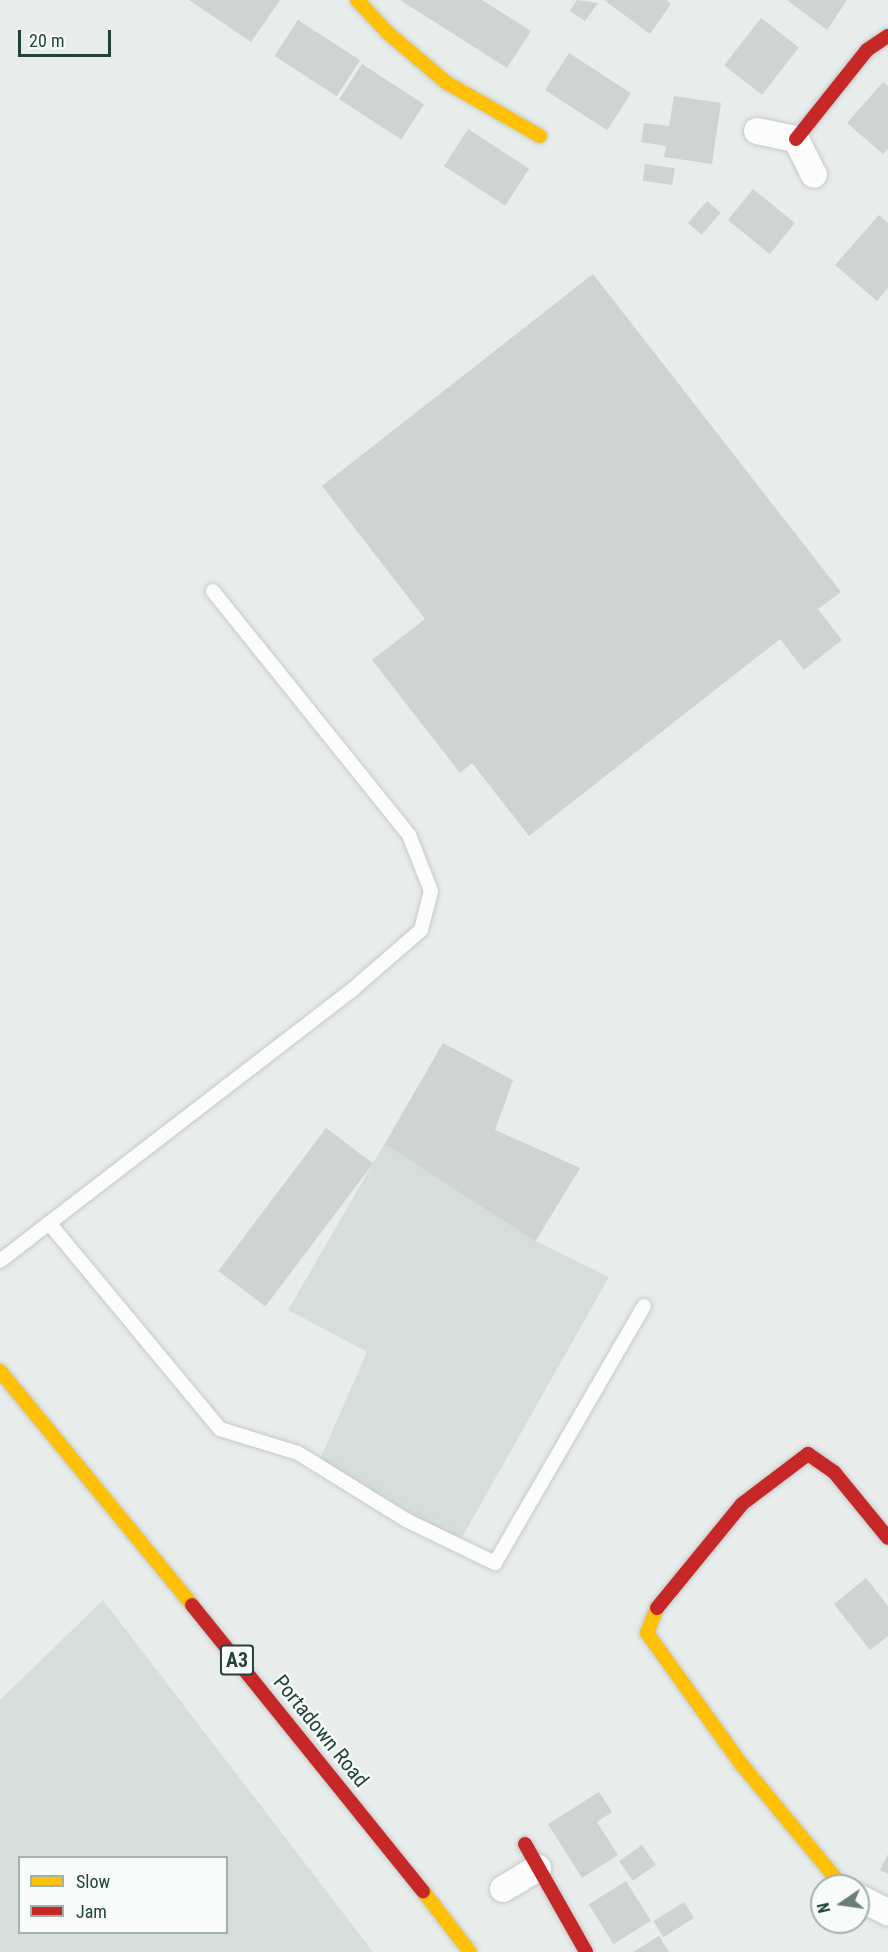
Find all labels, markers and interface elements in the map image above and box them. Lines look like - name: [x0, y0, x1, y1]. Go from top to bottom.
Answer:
- scale bar: [21, 18, 114, 56]
- text: 20 m: [29, 30, 64, 51]
- road number: A3: [219, 1643, 255, 1677]
- street label: Portadown Road: [268, 1670, 374, 1792]
- legend: [18, 1856, 228, 1934]
- text: Slow: [76, 1871, 110, 1892]
- north arrow: [810, 1874, 870, 1934]
- text: Jam: [76, 1901, 107, 1922]
- text: N: [814, 1901, 834, 1915]

